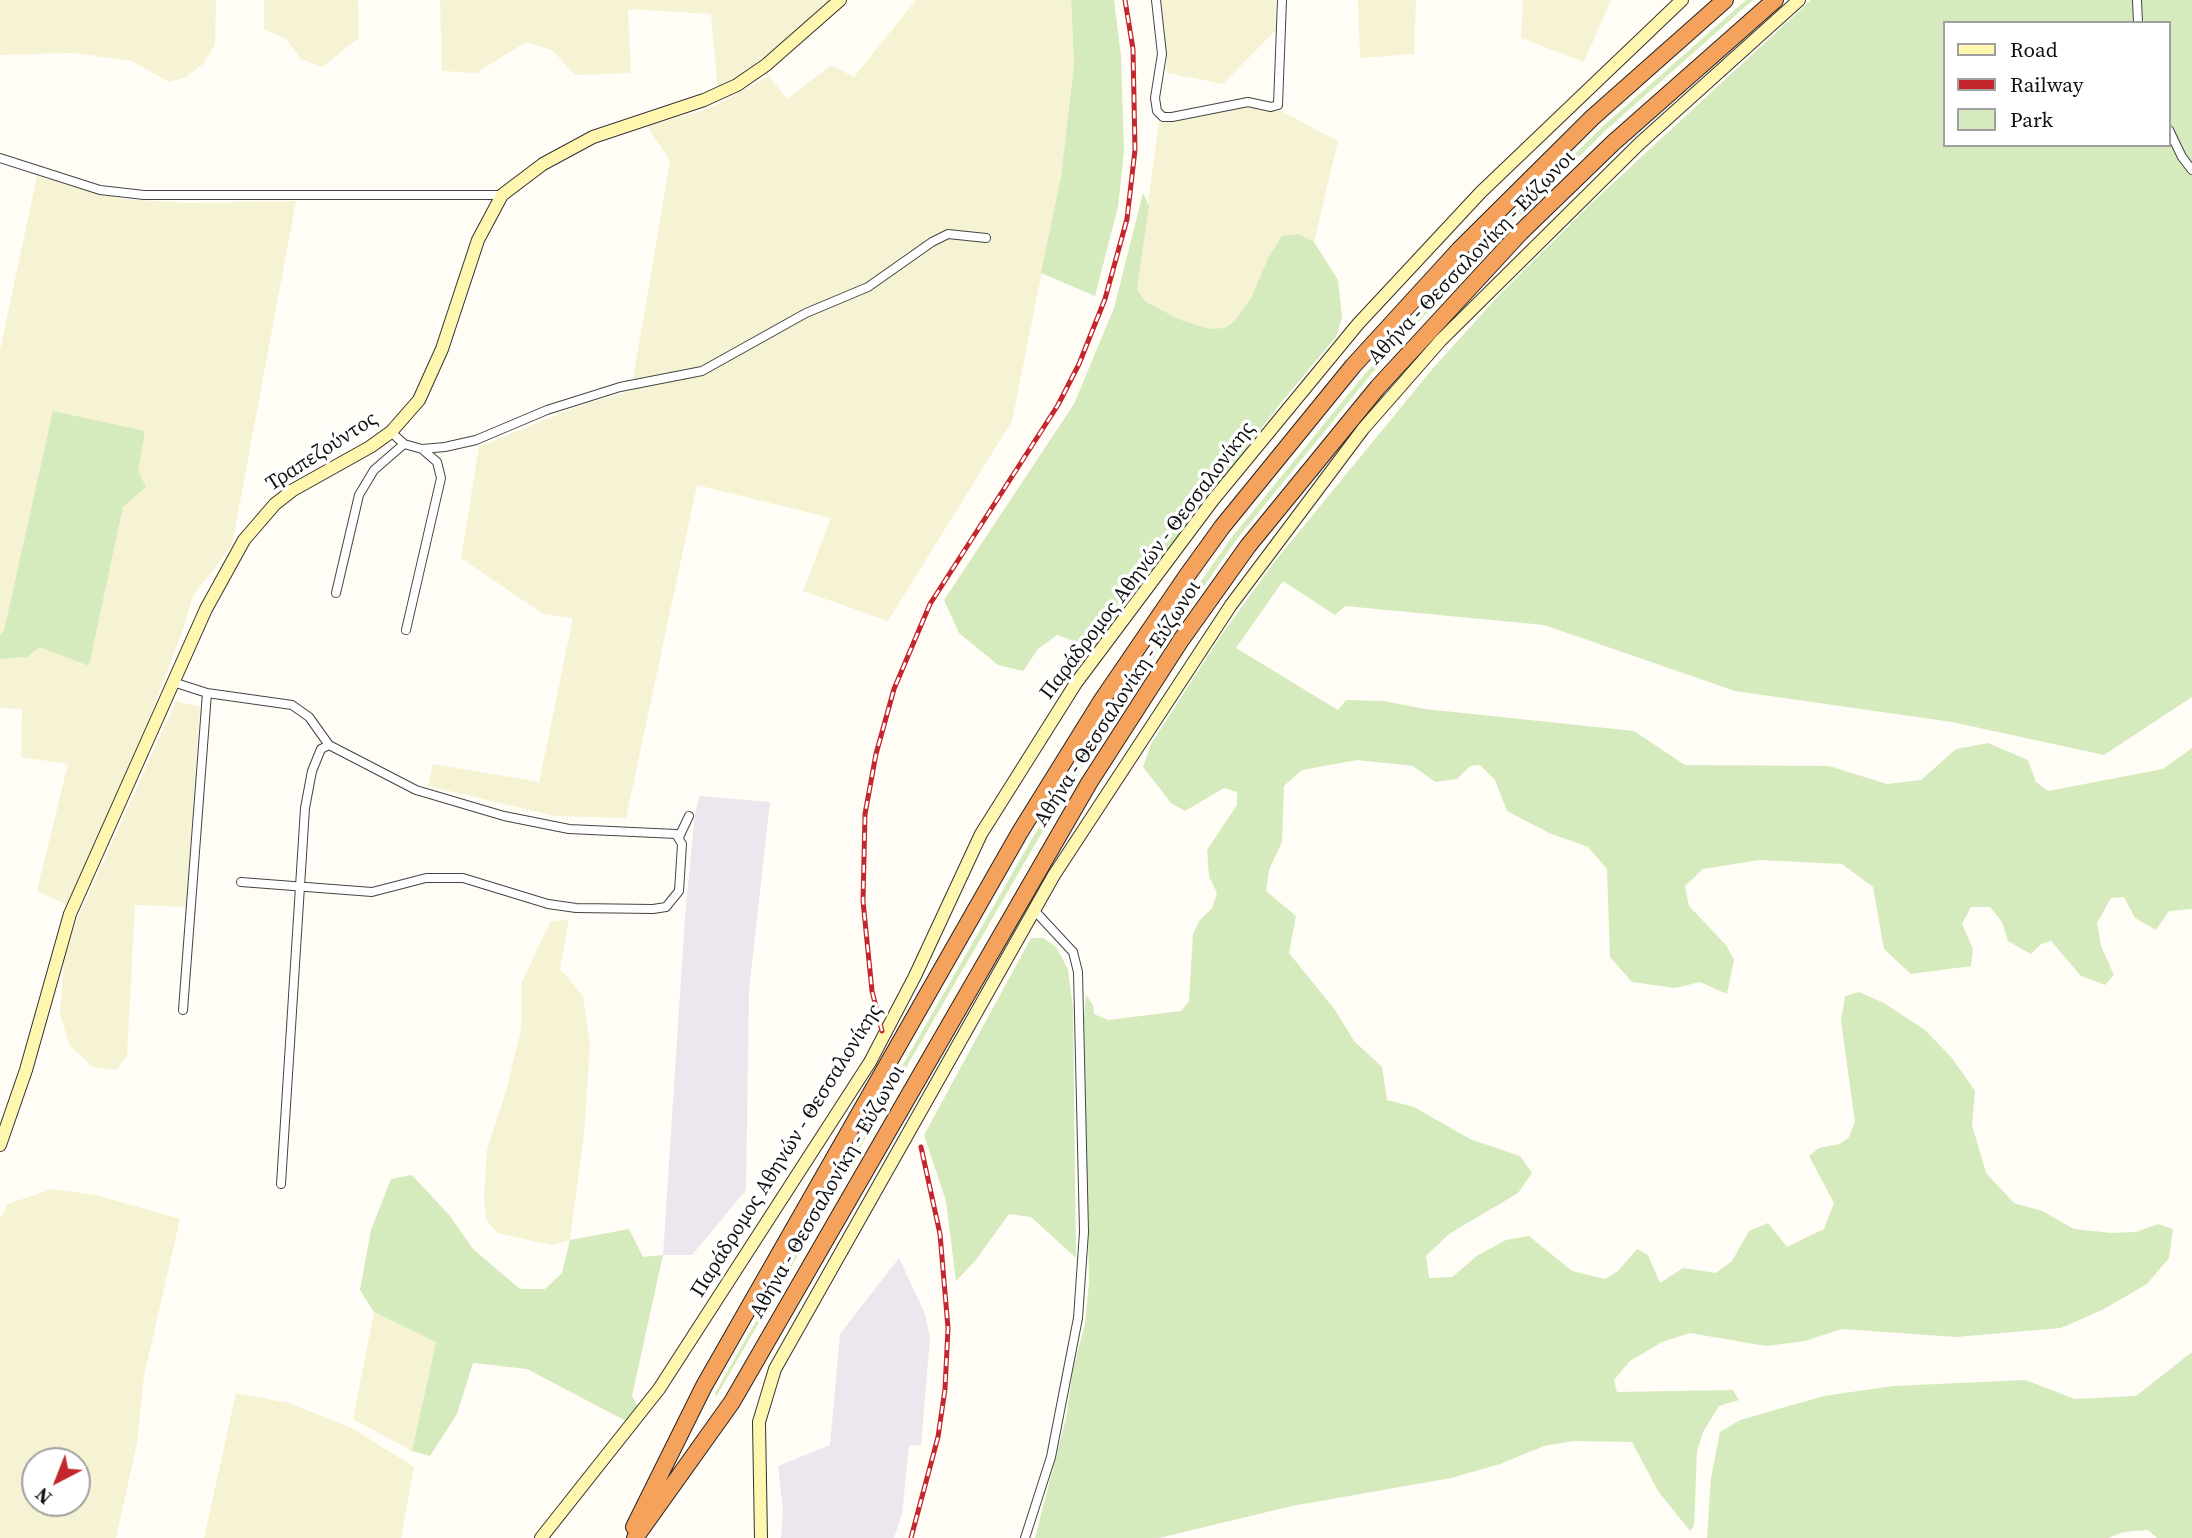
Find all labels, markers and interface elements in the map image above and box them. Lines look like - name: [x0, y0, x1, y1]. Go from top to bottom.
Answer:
- legend: [1944, 21, 2171, 147]
- text: Road: [2010, 35, 2058, 64]
- text: Railway: [2010, 70, 2084, 99]
- text: Park: [2010, 105, 2053, 134]
- street label: Αθήνα - Θεσσαλονίκη - Εύζωνοι: [1363, 146, 1581, 370]
- street label: Τραπεζούντος: [262, 407, 382, 497]
- street label: Παράδρομος Αθηνών - Θεσσαλονίκης: [1035, 417, 1261, 705]
- street label: Αθήνα - Θεσσαλονίκη - Εύζωνοι: [1029, 576, 1207, 832]
- street label: Παράδρομος Αθηνών - Θεσσαλονίκης: [686, 1000, 888, 1302]
- street label: Αθήνα - Θεσσαλονίκη - Εύζωνοι: [745, 1061, 911, 1323]
- north arrow: [21, 1447, 91, 1517]
- text: N: [29, 1482, 57, 1510]

